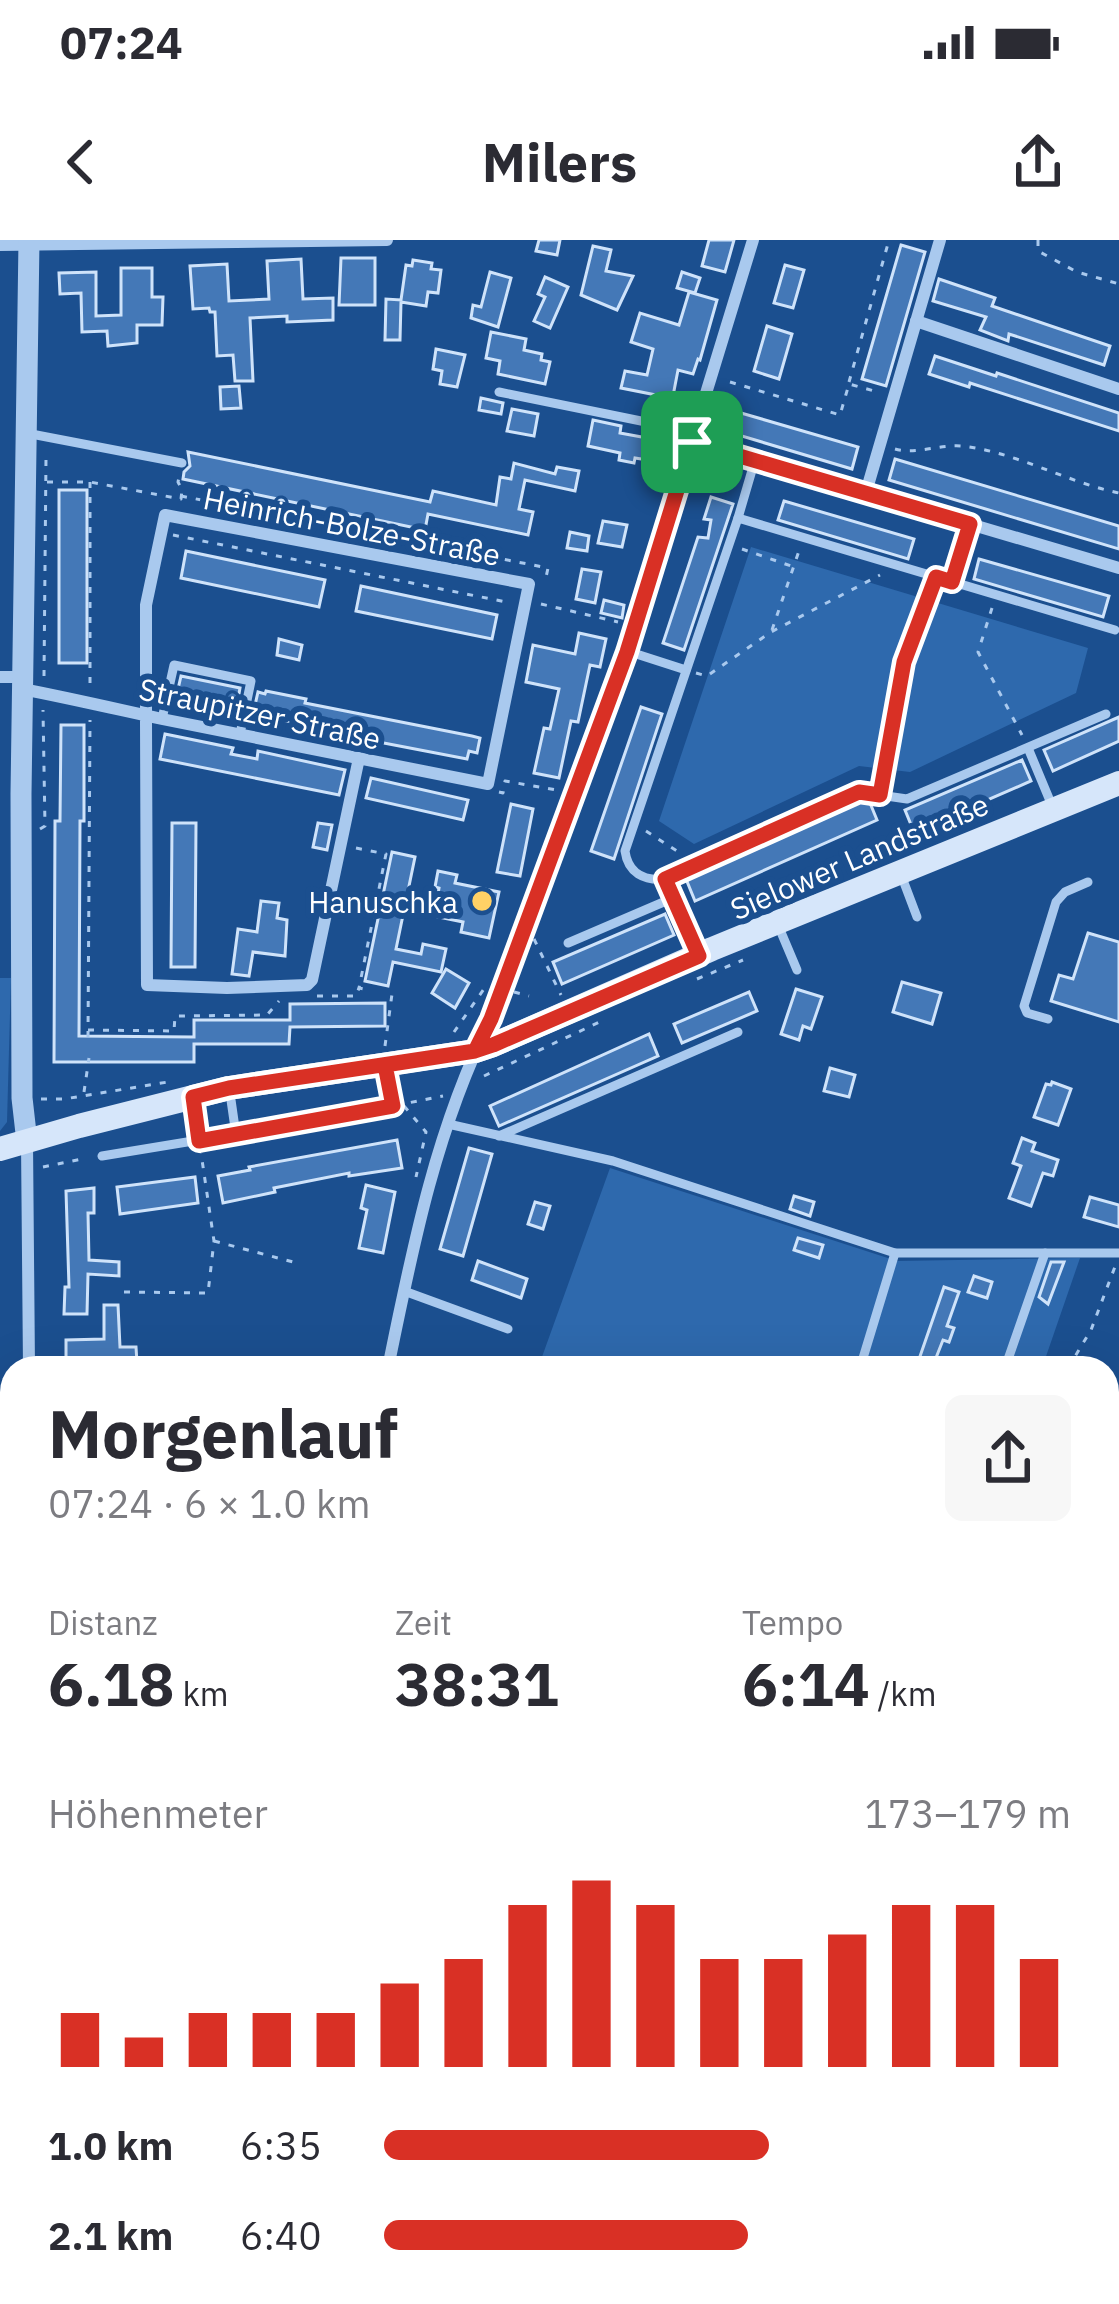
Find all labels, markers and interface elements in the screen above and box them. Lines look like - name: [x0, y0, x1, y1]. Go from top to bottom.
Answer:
- text: 07:24: [60, 13, 183, 71]
- text: Milers: [482, 127, 637, 197]
- icon: back: [48, 129, 114, 195]
- icon: share: [1005, 129, 1071, 195]
- pin: [641, 391, 743, 493]
- icon: arrive: [659, 409, 725, 475]
- street label: Heinrich-Bolze-Straße: [200, 478, 504, 574]
- street label: Straupitzer Straße: [136, 668, 384, 758]
- street label: Sielower Landstraße: [724, 784, 994, 928]
- place label: Hanuschka: [308, 882, 458, 921]
- marker: Hanuschka: [469, 888, 495, 914]
- text: Morgenlauf: [48, 1390, 398, 1476]
- button: share: [945, 1395, 1071, 1521]
- text: 07:24 · 6 × 1.0 km: [48, 1478, 371, 1529]
- text: Distanz: [48, 1601, 158, 1644]
- text: Zeit: [395, 1601, 452, 1644]
- text: Tempo: [742, 1601, 843, 1644]
- text: 6.18: [48, 1644, 175, 1723]
- text: 38:31: [395, 1644, 559, 1723]
- text: 6:14: [742, 1644, 870, 1723]
- text: km: [175, 1672, 229, 1715]
- text: /km: [870, 1672, 936, 1715]
- text: Höhenmeter: [48, 1788, 268, 1839]
- text: 173–179 m: [864, 1788, 1071, 1839]
- text: 1.0 km: [48, 2120, 173, 2171]
- text: 6:35: [240, 2120, 322, 2171]
- text: 2.1 km: [48, 2210, 173, 2261]
- text: 6:40: [240, 2210, 322, 2261]

